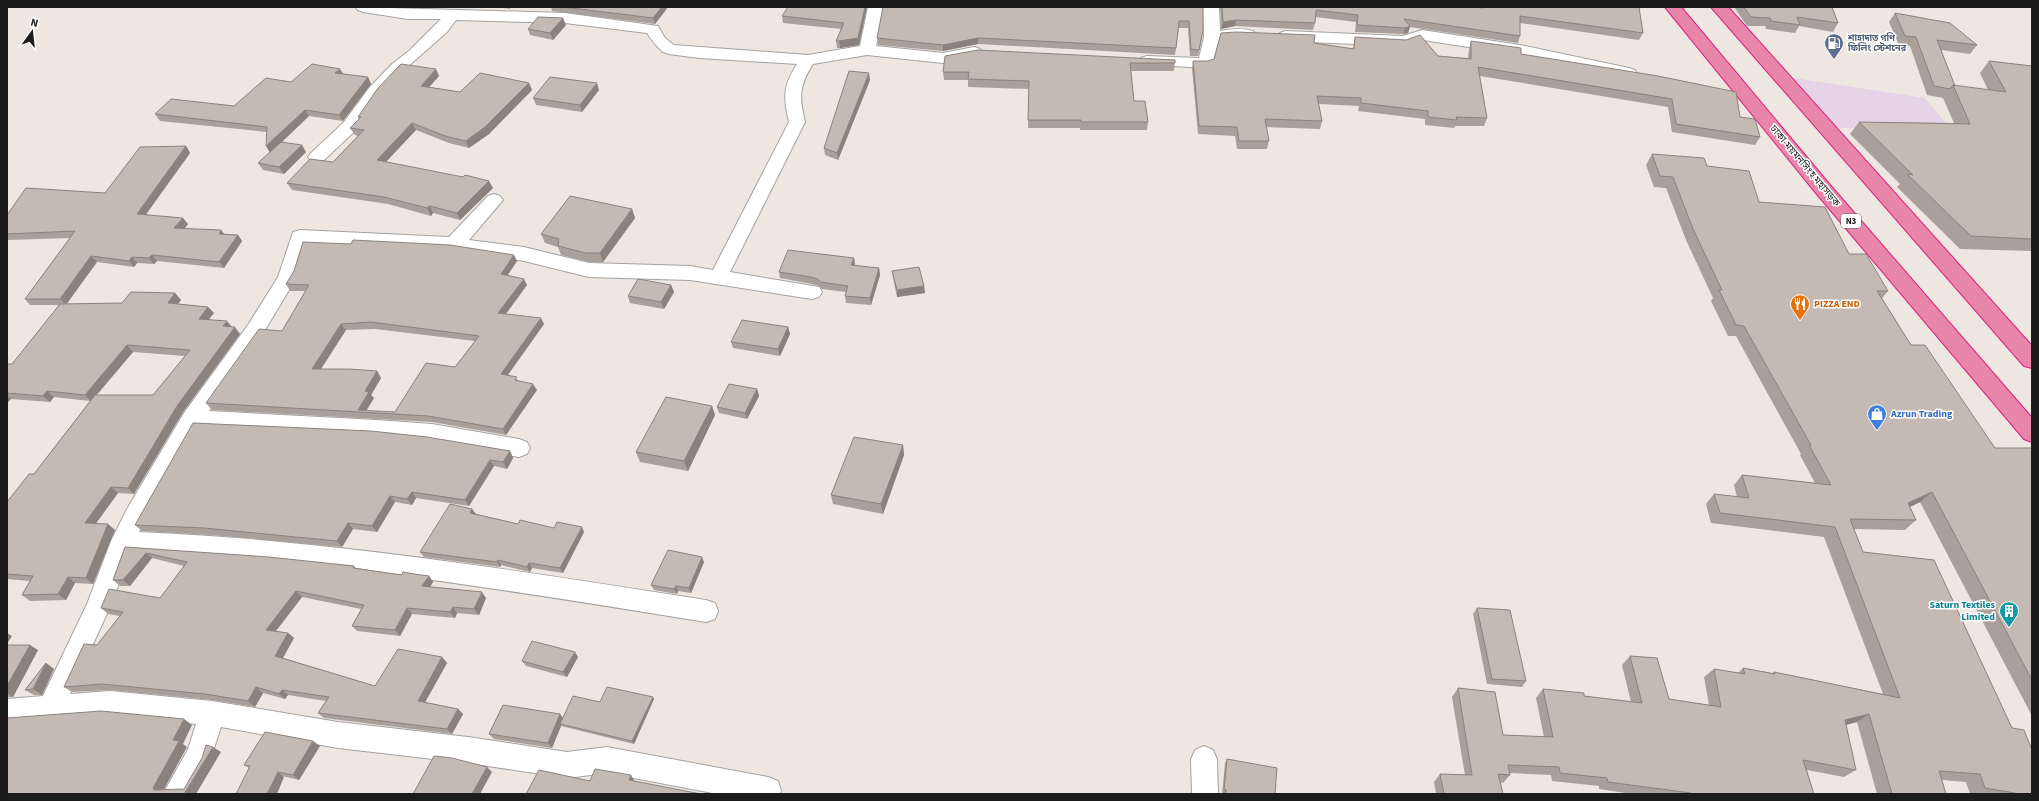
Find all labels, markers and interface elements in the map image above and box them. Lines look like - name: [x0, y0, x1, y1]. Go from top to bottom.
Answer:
- north arrow: [12, 12, 52, 52]
- text: N: [29, 15, 40, 31]
- fuel station icon: শাহাদাত গণি ফিলিং স্টেশনের: [1823, 32, 1845, 60]
- place label: শাহাদাত গণি ফিলিং স্টেশনের: [1847, 32, 1907, 55]
- street label: ঢাকা-ময়মনসিংহ মহাসড়ক: [1766, 121, 1844, 211]
- road number: N3: [1841, 214, 1861, 228]
- restaurant icon: PIZZA END: [1789, 293, 1811, 321]
- place label: PIZZA END: [1814, 297, 1860, 311]
- shop icon: Azrun Trading: [1866, 403, 1888, 431]
- place label: Azrun Trading: [1890, 407, 1953, 421]
- place label: Saturn Textiles Limited: [1929, 598, 1996, 624]
- building icon: Saturn Textiles Limited: [1998, 600, 2020, 628]

